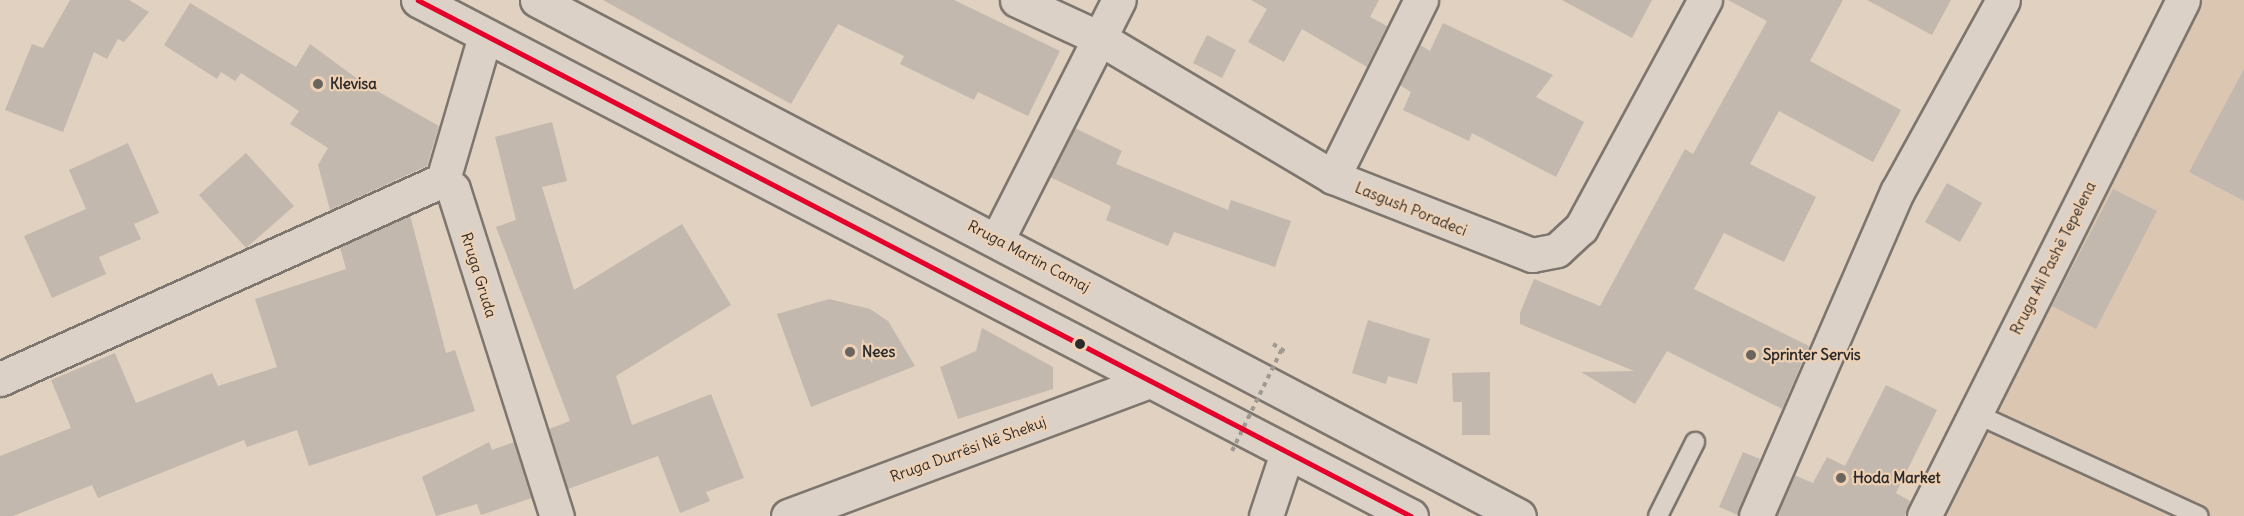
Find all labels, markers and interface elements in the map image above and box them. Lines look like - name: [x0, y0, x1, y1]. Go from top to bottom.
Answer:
- place label: Klevisa: [330, 75, 377, 93]
- marker: Klevisa: [311, 77, 325, 91]
- street label: Lasgush Poradeci: [1352, 178, 1470, 240]
- street label: Rruga Ali Pashë Tepelena: [2007, 178, 2099, 338]
- street label: Rruga Martin Camaj: [965, 216, 1093, 296]
- street label: Rruga Gruda: [458, 230, 500, 320]
- unlabelled marker: [1074, 338, 1086, 350]
- place label: Nees: [862, 343, 895, 361]
- marker: Nees: [843, 345, 857, 359]
- place label: Sprinter Servis: [1763, 346, 1861, 364]
- marker: Sprinter Servis: [1744, 348, 1758, 362]
- street label: Rruga Durrësi Në Shekuj: [888, 412, 1048, 486]
- place label: Hoda Market: [1853, 469, 1941, 487]
- marker: Hoda Market: [1834, 471, 1848, 485]

